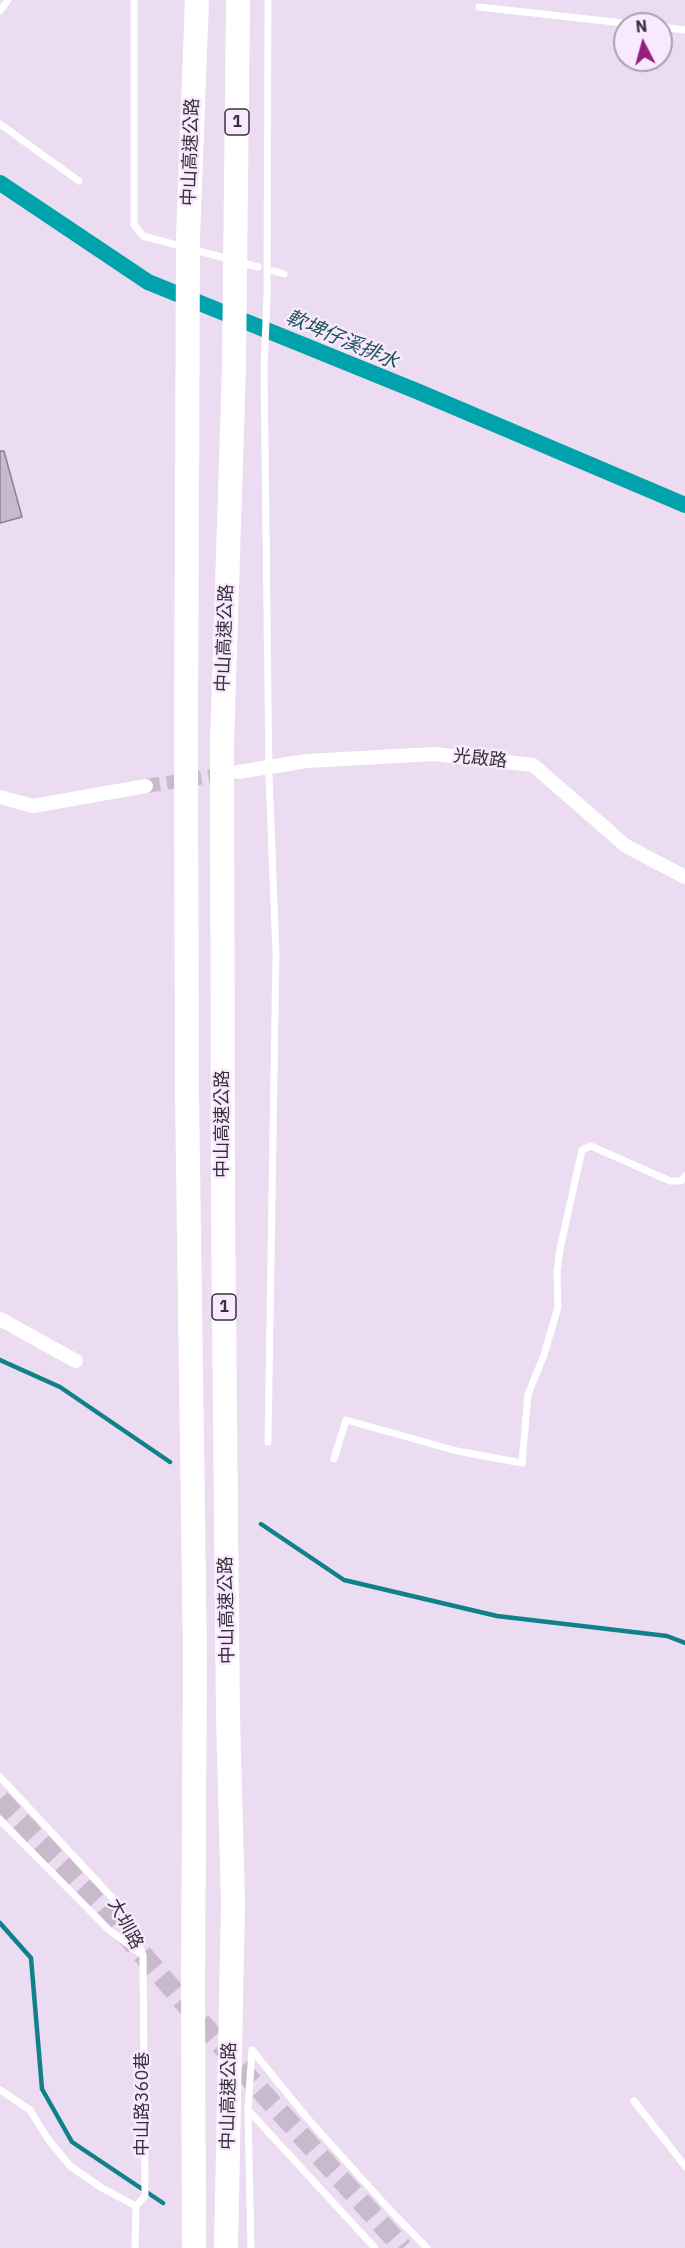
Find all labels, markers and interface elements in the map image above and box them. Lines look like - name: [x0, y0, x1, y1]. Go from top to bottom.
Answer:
- north arrow: [613, 12, 673, 72]
- text: N: [635, 16, 648, 37]
- street label: 中山高速公路: [178, 98, 204, 206]
- road number: 1: [225, 109, 249, 135]
- water label: 軟埤仔溪排水: [282, 306, 402, 374]
- street label: 中山高速公路: [212, 584, 238, 692]
- street label: 光啟路: [452, 745, 508, 773]
- street label: 中山高速公路: [212, 1070, 234, 1178]
- road number: 1: [212, 1294, 236, 1320]
- street label: 中山高速公路: [215, 1556, 239, 1664]
- street label: 大圳路: [103, 1895, 147, 1953]
- street label: 中山高速公路: [217, 2042, 241, 2150]
- street label: 中山路360巷: [132, 2052, 154, 2156]

